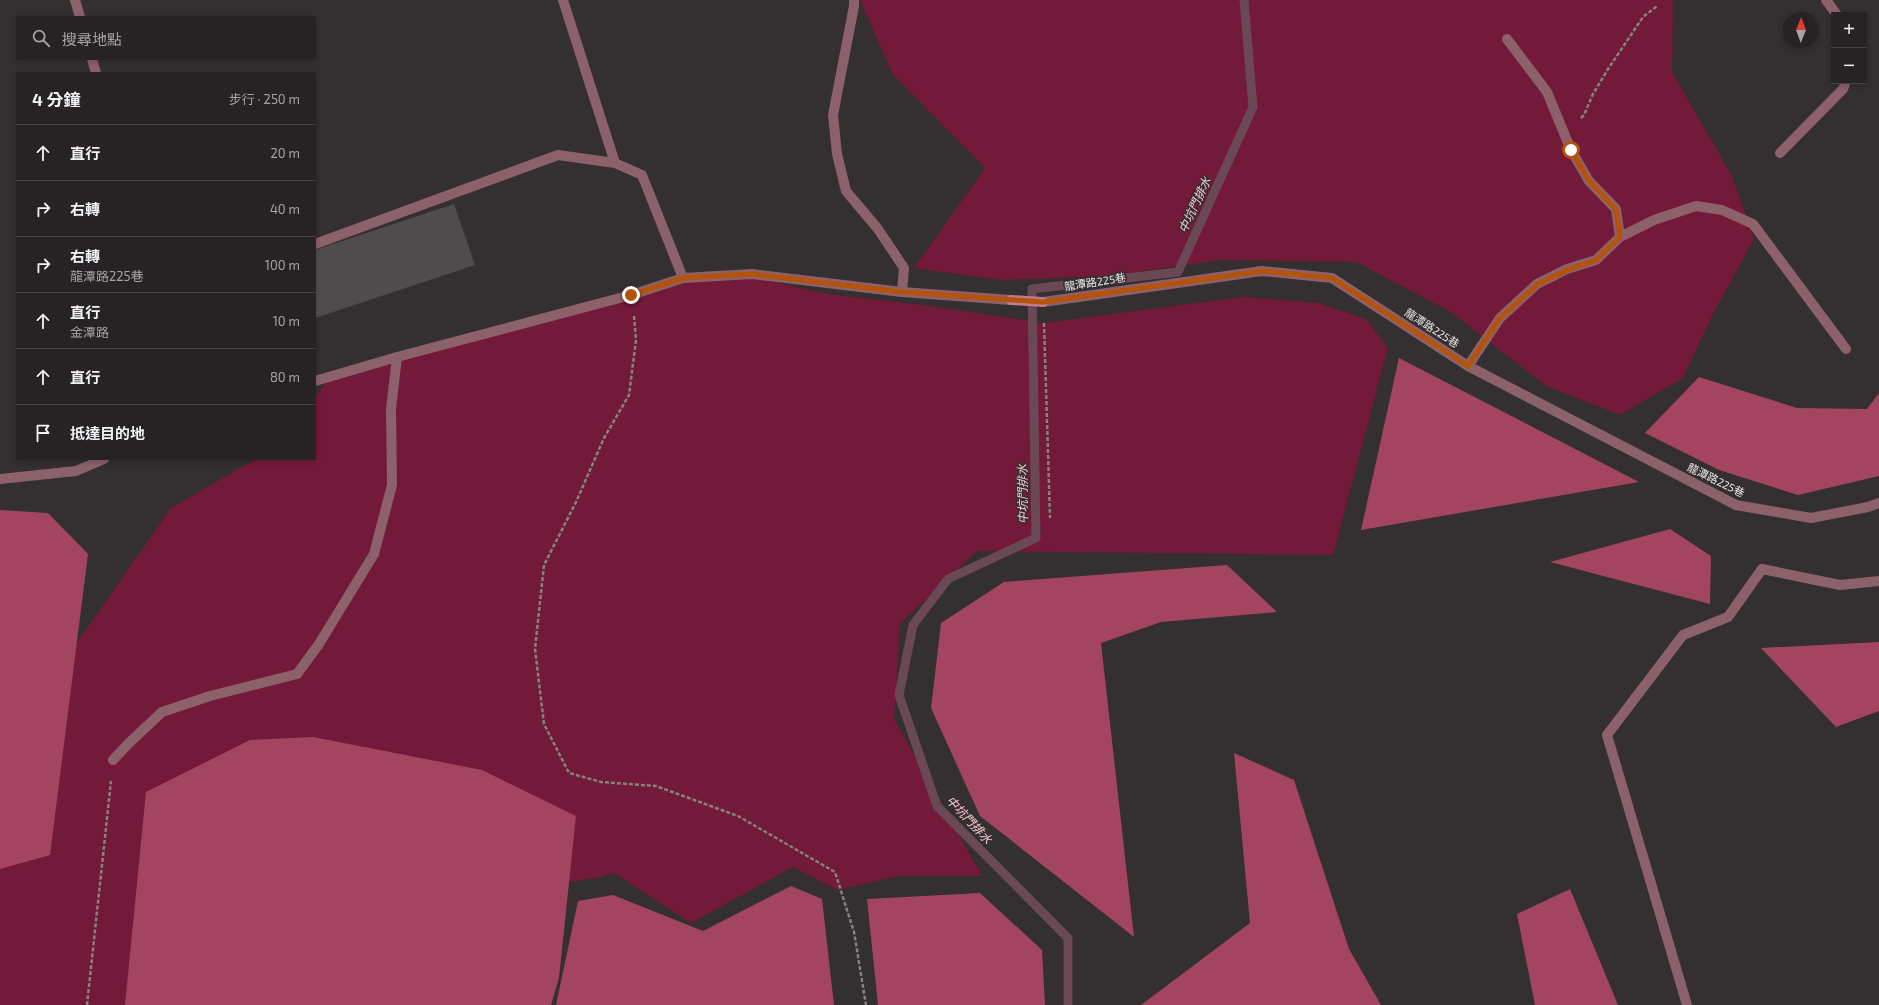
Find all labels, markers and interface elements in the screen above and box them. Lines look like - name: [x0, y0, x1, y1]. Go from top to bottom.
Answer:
- north arrow: [1783, 12, 1819, 48]
- map controls: [1831, 12, 1867, 84]
- button: +: [1831, 12, 1867, 48]
- search box: [16, 16, 316, 60]
- icon: search: [30, 27, 52, 49]
- text: 搜尋地點: [62, 30, 122, 48]
- button: −: [1831, 48, 1867, 84]
- text: 4 分鐘: [32, 89, 81, 109]
- text: 步行 · 250 m: [229, 91, 300, 107]
- route start: [1562, 141, 1580, 159]
- icon: ahead: [32, 142, 54, 164]
- text: 直行: [70, 144, 100, 162]
- text: 20 m: [271, 145, 300, 161]
- water label: 中坑門排水: [1175, 174, 1214, 235]
- icon: right: [32, 198, 54, 220]
- text: 右轉: [70, 200, 100, 218]
- text: 40 m: [270, 201, 300, 217]
- text: 右轉: [70, 247, 100, 265]
- icon: right: [32, 254, 54, 276]
- text: 100 m: [265, 257, 300, 273]
- text: 龍潭路225巷: [70, 268, 144, 284]
- street label: 龍潭路225巷: [1063, 270, 1127, 293]
- route end: [622, 286, 640, 304]
- text: 直行: [70, 303, 100, 321]
- street label: 龍潭路225巷: [1403, 305, 1462, 350]
- icon: ahead: [32, 310, 54, 332]
- text: 10 m: [273, 313, 300, 329]
- text: 金潭路: [70, 324, 109, 340]
- icon: ahead: [32, 366, 54, 388]
- text: 直行: [70, 368, 100, 386]
- text: 80 m: [270, 369, 300, 385]
- icon: arrive: [32, 422, 54, 444]
- text: 抵達目的地: [70, 424, 145, 442]
- street label: 龍潭路225巷: [1685, 460, 1747, 499]
- water label: 中坑門排水: [1014, 463, 1030, 524]
- water label: 中坑門排水: [944, 793, 996, 847]

